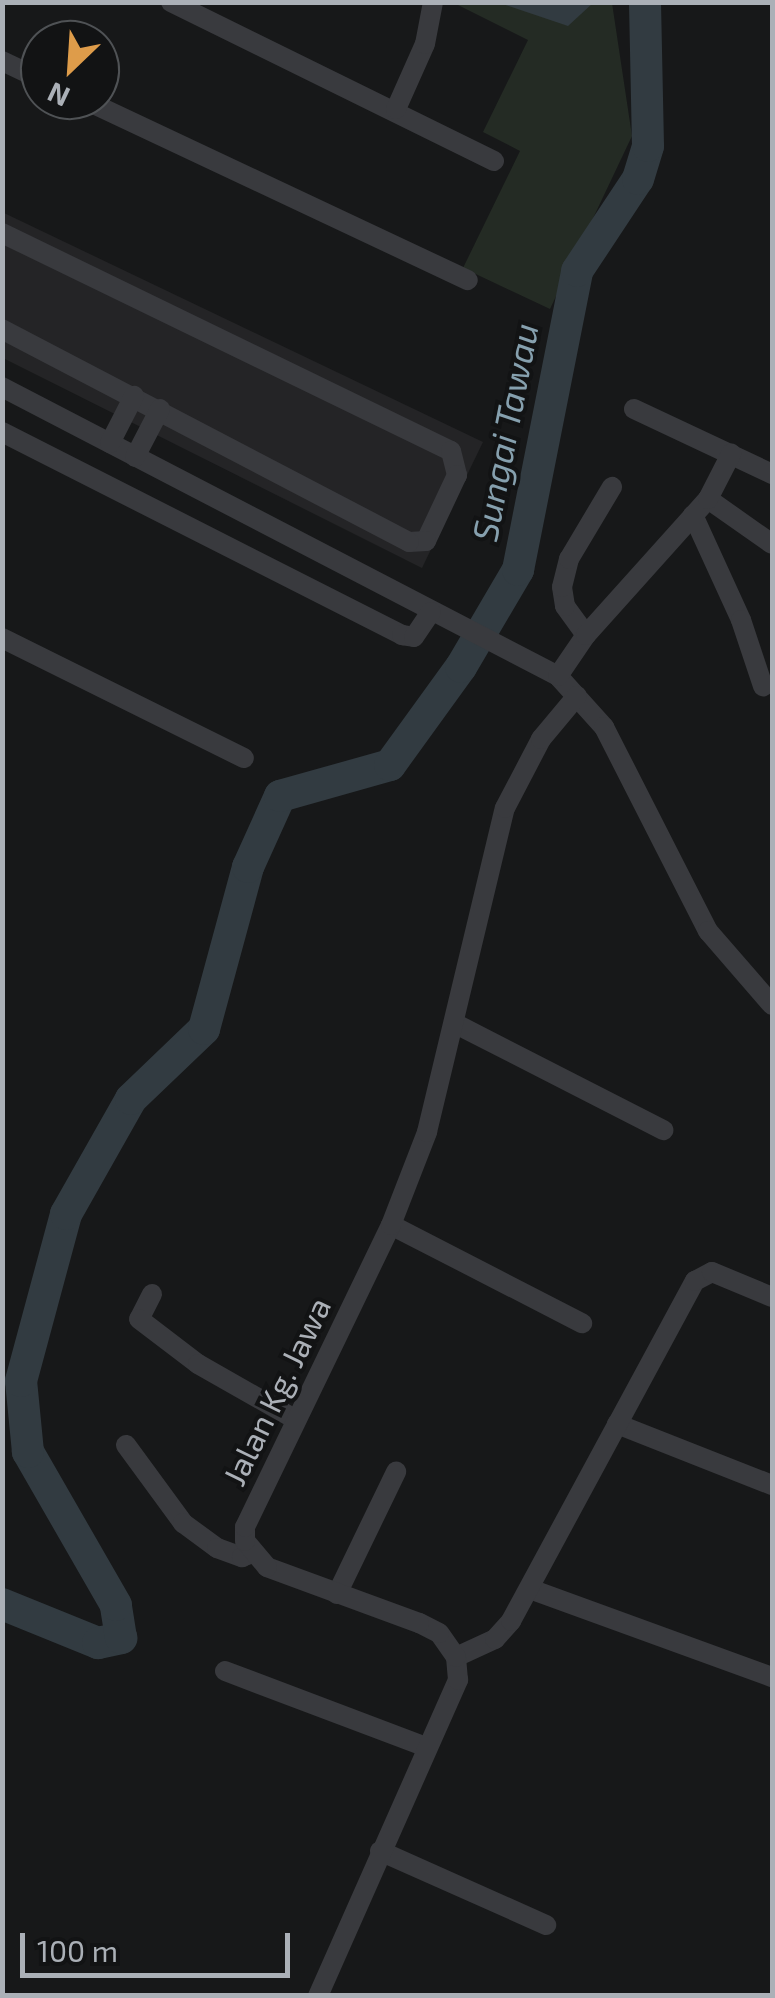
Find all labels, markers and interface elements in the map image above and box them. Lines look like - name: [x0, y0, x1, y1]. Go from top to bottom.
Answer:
- north arrow: [20, 20, 120, 120]
- text: N: [42, 76, 75, 115]
- water label: Sungai Tawau: [462, 319, 546, 545]
- street label: Jalan Kg. Jawa: [214, 1291, 338, 1491]
- scale bar: [25, 1913, 295, 1975]
- text: 100 m: [37, 1932, 118, 1968]

